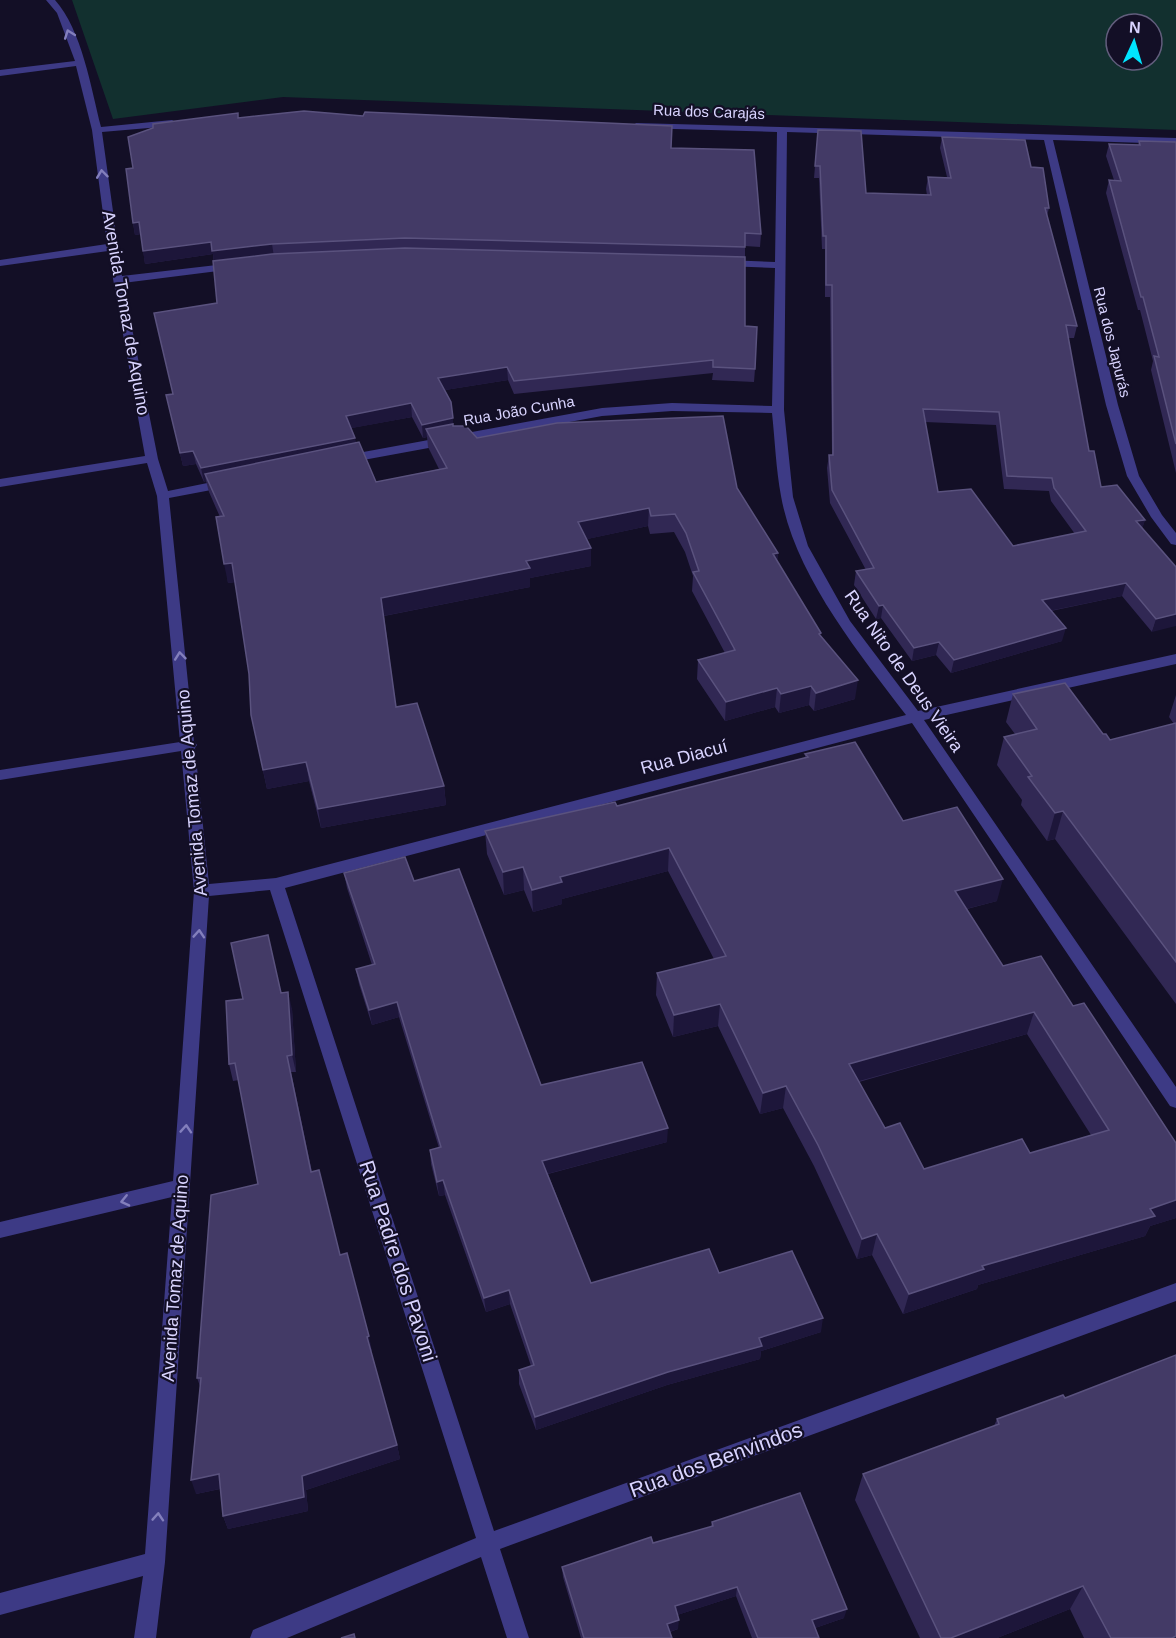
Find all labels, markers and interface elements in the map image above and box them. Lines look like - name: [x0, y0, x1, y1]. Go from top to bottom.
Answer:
- north arrow: [1104, 12, 1164, 72]
- text: N: [1129, 19, 1141, 36]
- one-way arrow: [64, 29, 76, 40]
- street label: Rua dos Carajás: [653, 101, 765, 122]
- one-way arrow: [97, 170, 109, 179]
- street label: Avenida Tomaz de Aquino: [98, 209, 154, 417]
- street label: Rua dos Japurás: [1091, 285, 1134, 399]
- street label: Rua João Cunha: [462, 392, 576, 429]
- street label: Rua Nito de Deus Vieira: [841, 586, 968, 756]
- one-way arrow: [174, 652, 187, 661]
- street label: Avenida Tomaz de Aquino: [173, 689, 211, 897]
- street label: Rua Diacuí: [638, 736, 730, 778]
- one-way arrow: [192, 930, 205, 939]
- one-way arrow: [179, 1124, 192, 1133]
- street label: Rua Padre dos Pavoni: [355, 1157, 442, 1364]
- street label: Avenida Tomaz de Aquino: [158, 1174, 192, 1382]
- one-way arrow: [120, 1193, 130, 1206]
- street label: Rua dos Benvindos: [626, 1418, 805, 1501]
- one-way arrow: [152, 1513, 165, 1522]

